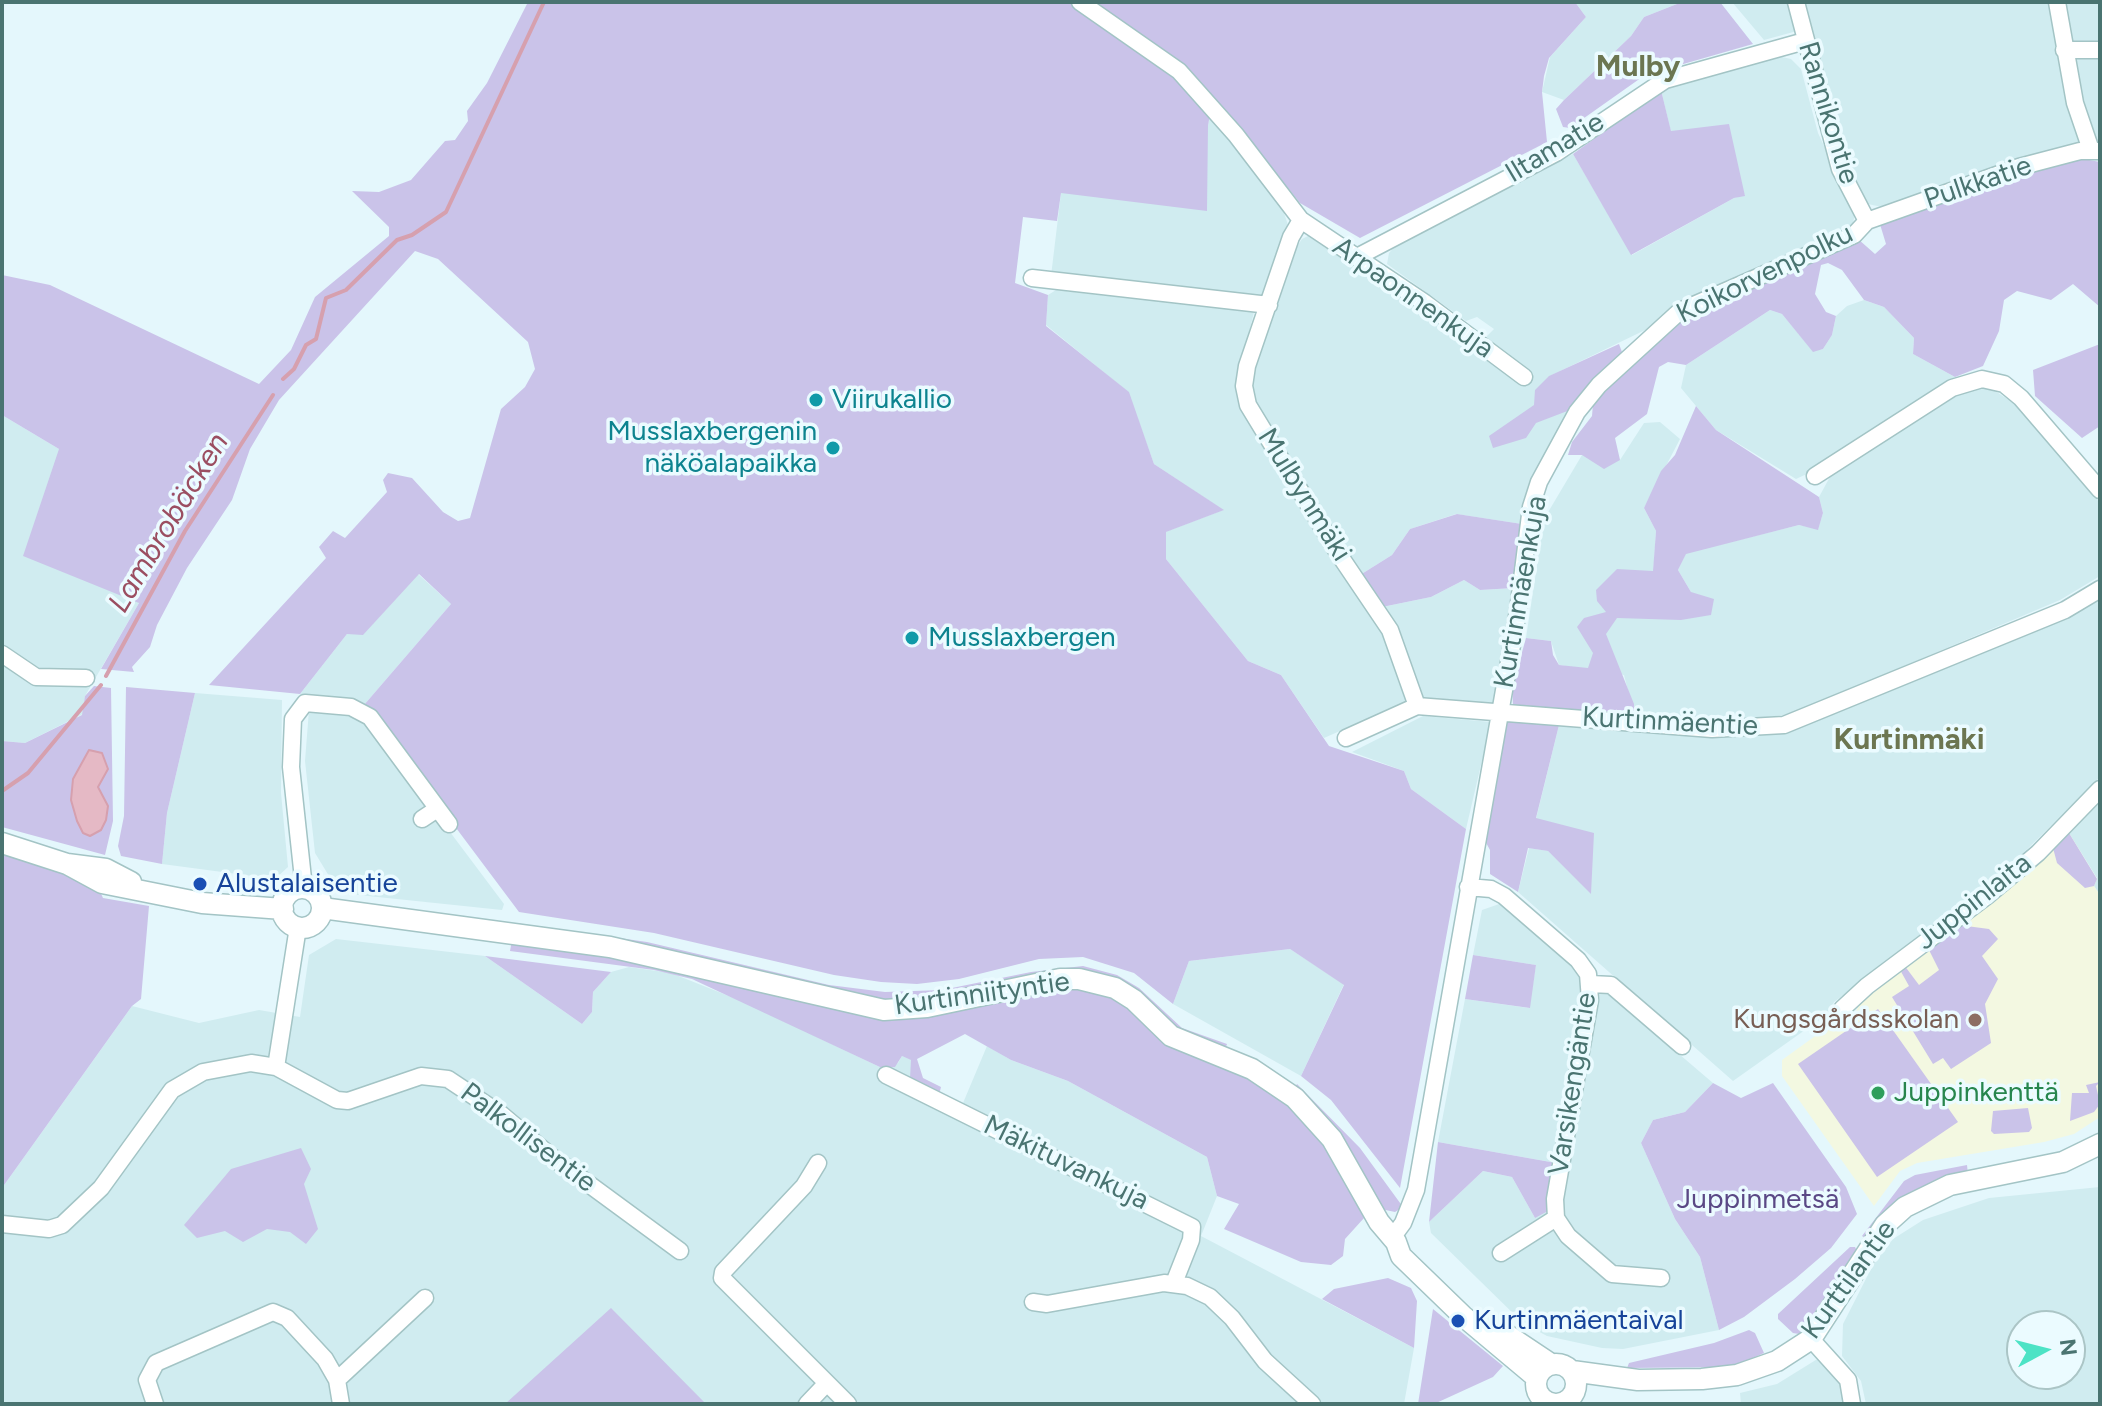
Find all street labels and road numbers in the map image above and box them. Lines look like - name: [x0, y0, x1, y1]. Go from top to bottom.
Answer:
- street label: Rannikontie: [1790, 38, 1866, 188]
- street label: Iltamatie: [1500, 106, 1610, 190]
- street label: Pulkkatie: [1920, 149, 2036, 217]
- street label: Koikorvenpolku: [1671, 217, 1859, 331]
- street label: Arpaonnenkuja: [1326, 230, 1500, 366]
- street label: Mulbynmäki: [1250, 422, 1358, 568]
- street label: Kurtinmäenkuja: [1488, 493, 1554, 691]
- street label: Kurtinmäentie: [1581, 701, 1759, 743]
- street label: Juppinlaita: [1910, 847, 2038, 957]
- street label: Kurtinniityntie: [892, 965, 1072, 1023]
- street label: Varsikengäntie: [1542, 990, 1604, 1178]
- street label: Palkollisentie: [454, 1076, 602, 1200]
- street label: Mäkituvankuja: [978, 1109, 1154, 1217]
- street label: Kurttilantie: [1795, 1214, 1903, 1346]

